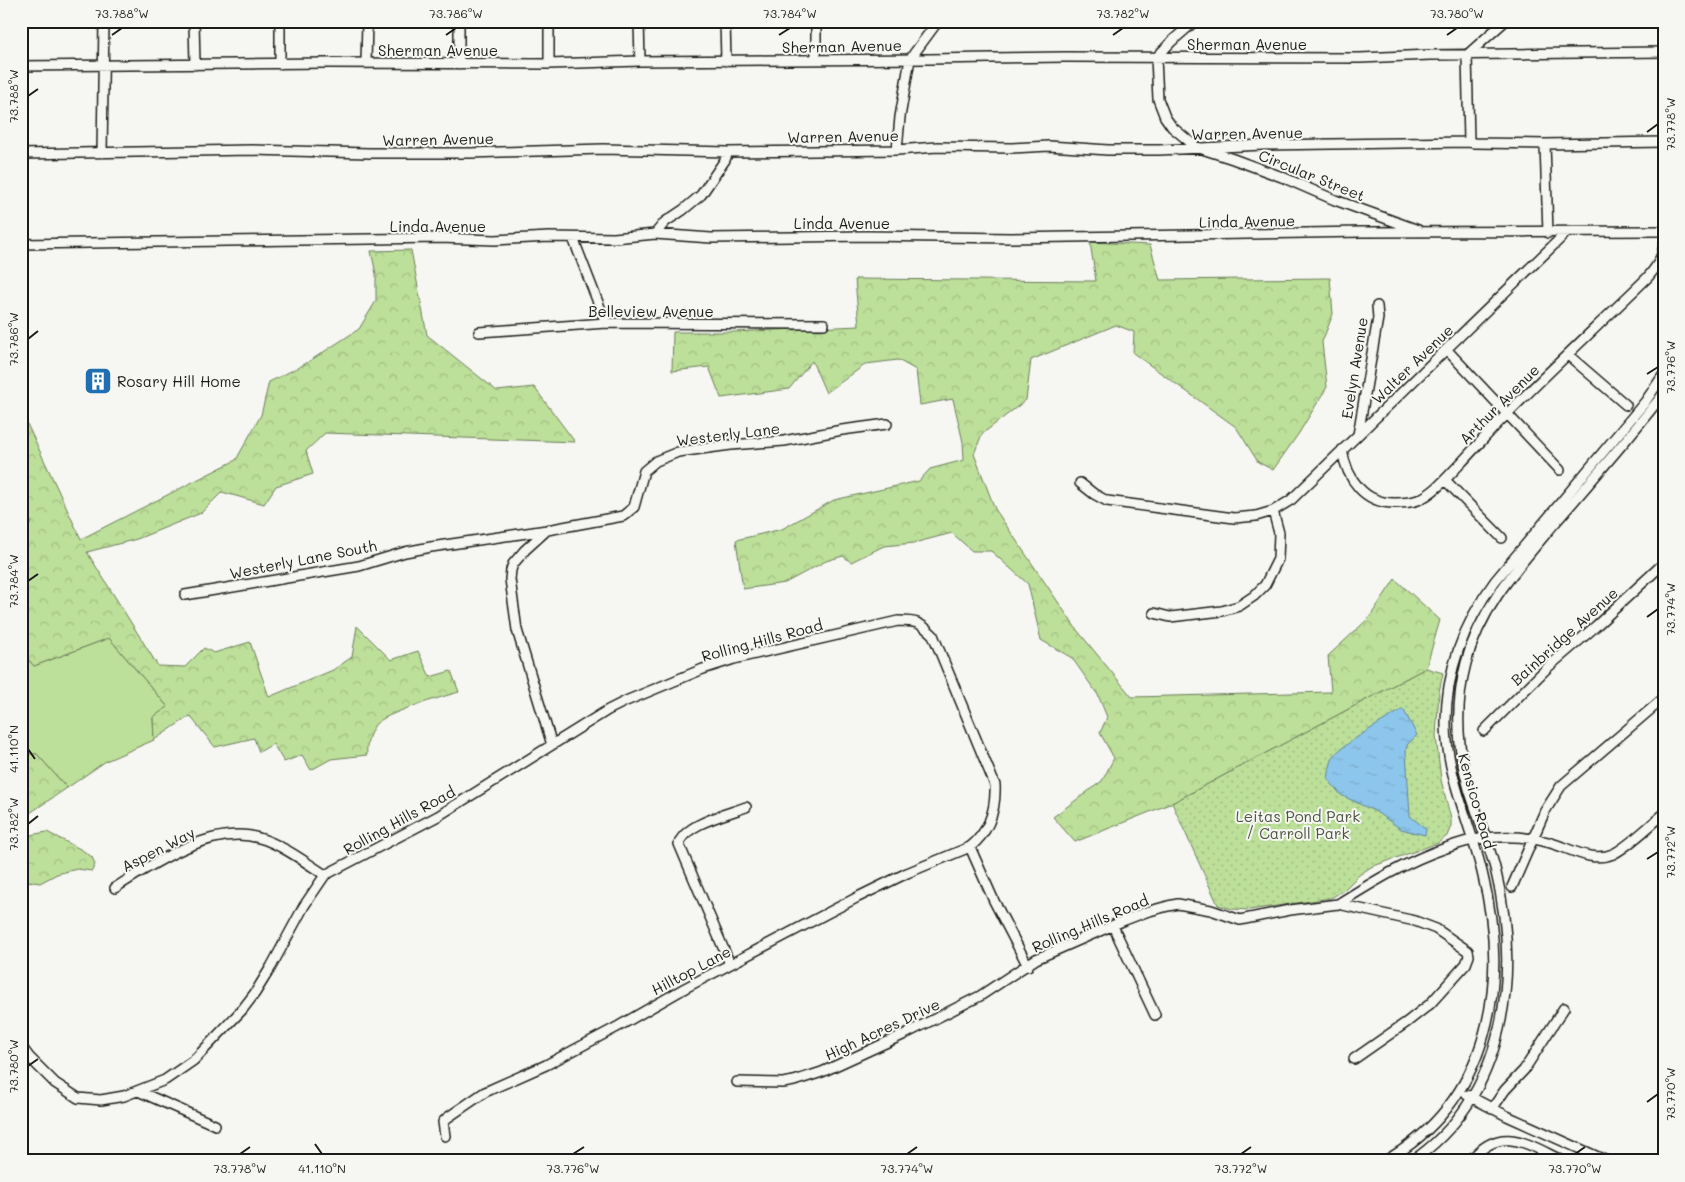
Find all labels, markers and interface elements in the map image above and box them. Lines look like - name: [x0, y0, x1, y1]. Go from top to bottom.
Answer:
- text: 73.788°W: [95, 5, 149, 21]
- text: 73.786°W: [429, 5, 483, 21]
- text: 73.784°W: [763, 5, 817, 21]
- text: 73.782°W: [1096, 5, 1150, 21]
- text: 73.780°W: [1430, 5, 1484, 21]
- street label: Sherman Avenue: [1187, 34, 1307, 54]
- street label: Sherman Avenue: [782, 35, 902, 57]
- street label: Sherman Avenue: [378, 40, 498, 60]
- text: 73.788°W: [5, 69, 21, 123]
- text: 73.778°W: [1662, 97, 1678, 151]
- street label: Warren Avenue: [1191, 122, 1303, 144]
- street label: Warren Avenue: [787, 125, 899, 147]
- street label: Warren Avenue: [382, 128, 494, 150]
- street label: Circular Street: [1256, 145, 1368, 205]
- street label: Linda Avenue: [1199, 210, 1295, 232]
- street label: Linda Avenue: [794, 213, 890, 233]
- street label: Linda Avenue: [390, 216, 486, 236]
- street label: Belleview Avenue: [588, 301, 714, 321]
- text: 73.786°W: [5, 312, 21, 366]
- street label: Evelyn Avenue: [1336, 316, 1372, 420]
- street label: Walter Avenue: [1367, 320, 1457, 408]
- text: 73.776°W: [1662, 340, 1678, 394]
- street label: Arthur Avenue: [1455, 360, 1543, 448]
- building icon: Rosary Hill Home: [83, 366, 113, 396]
- place label: Rosary Hill Home: [117, 371, 241, 391]
- street label: Westerly Lane: [675, 418, 781, 450]
- street label: Westerly Lane South: [228, 535, 378, 583]
- text: 73.784°W: [5, 554, 21, 608]
- street label: Bainbridge Avenue: [1506, 583, 1622, 689]
- text: 73.774°W: [1662, 583, 1678, 635]
- street label: Rolling Hills Road: [699, 614, 825, 666]
- text: 41.110°N: [5, 725, 21, 773]
- street label: Kensico Road: [1454, 751, 1500, 851]
- street label: Rolling Hills Road: [340, 781, 458, 859]
- text: 73.782°W: [5, 797, 21, 851]
- park label: Leitas Pond Park / Carroll Park: [1236, 806, 1360, 843]
- street label: Aspen Way: [118, 822, 198, 876]
- text: 73.772°W: [1662, 826, 1678, 878]
- street label: Rolling Hills Road: [1029, 889, 1151, 957]
- street label: Hilltop Lane: [648, 941, 734, 999]
- street label: High Acres Drive: [821, 994, 943, 1064]
- text: 73.780°W: [5, 1039, 21, 1093]
- text: 73.770°W: [1662, 1067, 1678, 1121]
- text: 73.778°W: [213, 1160, 267, 1176]
- text: 41.110°N: [298, 1160, 346, 1176]
- text: 73.776°W: [546, 1160, 600, 1176]
- text: 73.774°W: [881, 1160, 933, 1176]
- text: 73.772°W: [1215, 1160, 1267, 1176]
- text: 73.770°W: [1548, 1160, 1602, 1176]

